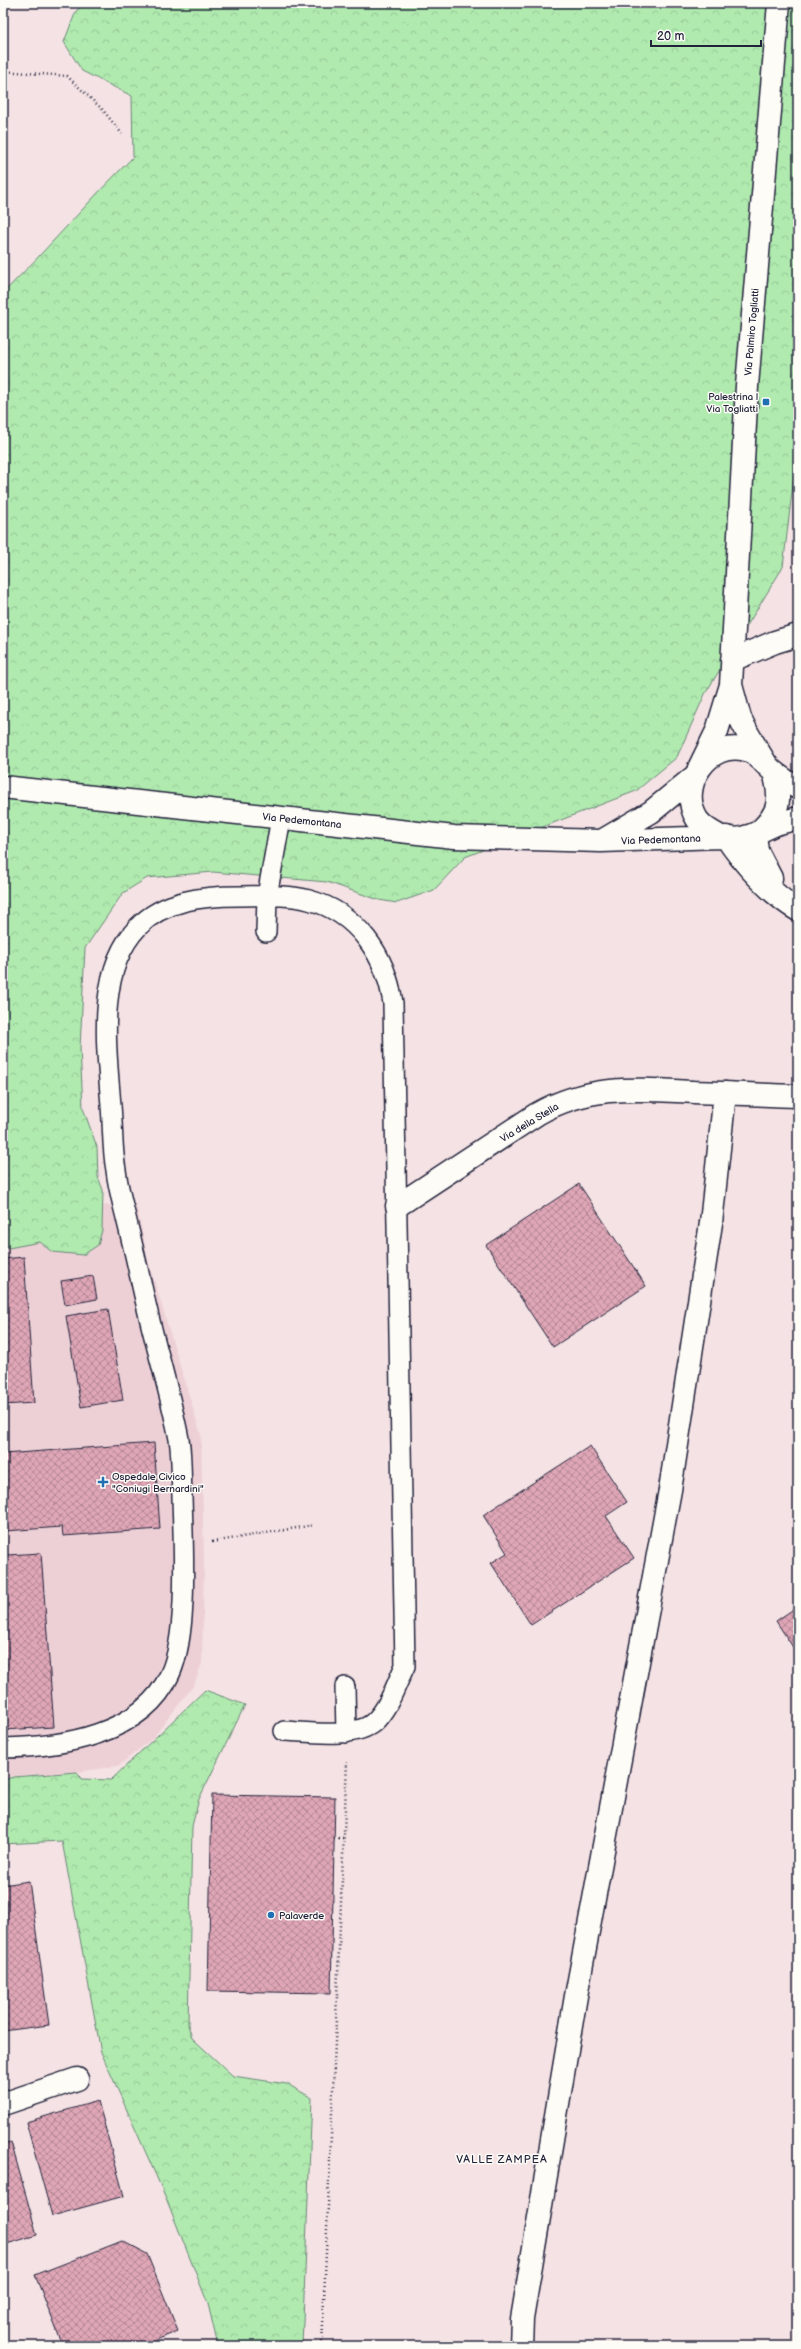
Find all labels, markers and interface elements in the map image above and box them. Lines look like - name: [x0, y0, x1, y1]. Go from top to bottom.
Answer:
- scale bar: [651, 22, 761, 48]
- text: 20 m: [657, 29, 684, 44]
- street label: Via Palmiro Togliatti: [742, 288, 762, 376]
- place label: Palestrina | Via Togliatti: [706, 391, 758, 415]
- marker: Palestrina | Via Togliatti: [761, 397, 771, 407]
- street label: Via Pedemontana: [262, 811, 342, 831]
- street label: Via Pedemontana: [621, 833, 701, 847]
- street label: Via della Stella: [498, 1101, 561, 1145]
- place label: Ospedale Civico "Coniugi Bernardini": [112, 1471, 204, 1495]
- marker: Ospedale Civico "Coniugi Bernardini": [97, 1476, 109, 1488]
- marker: Palaverde: [266, 1910, 276, 1920]
- place label: Palaverde: [279, 1910, 324, 1922]
- district label: VALLE ZAMPEA: [456, 2153, 548, 2166]

